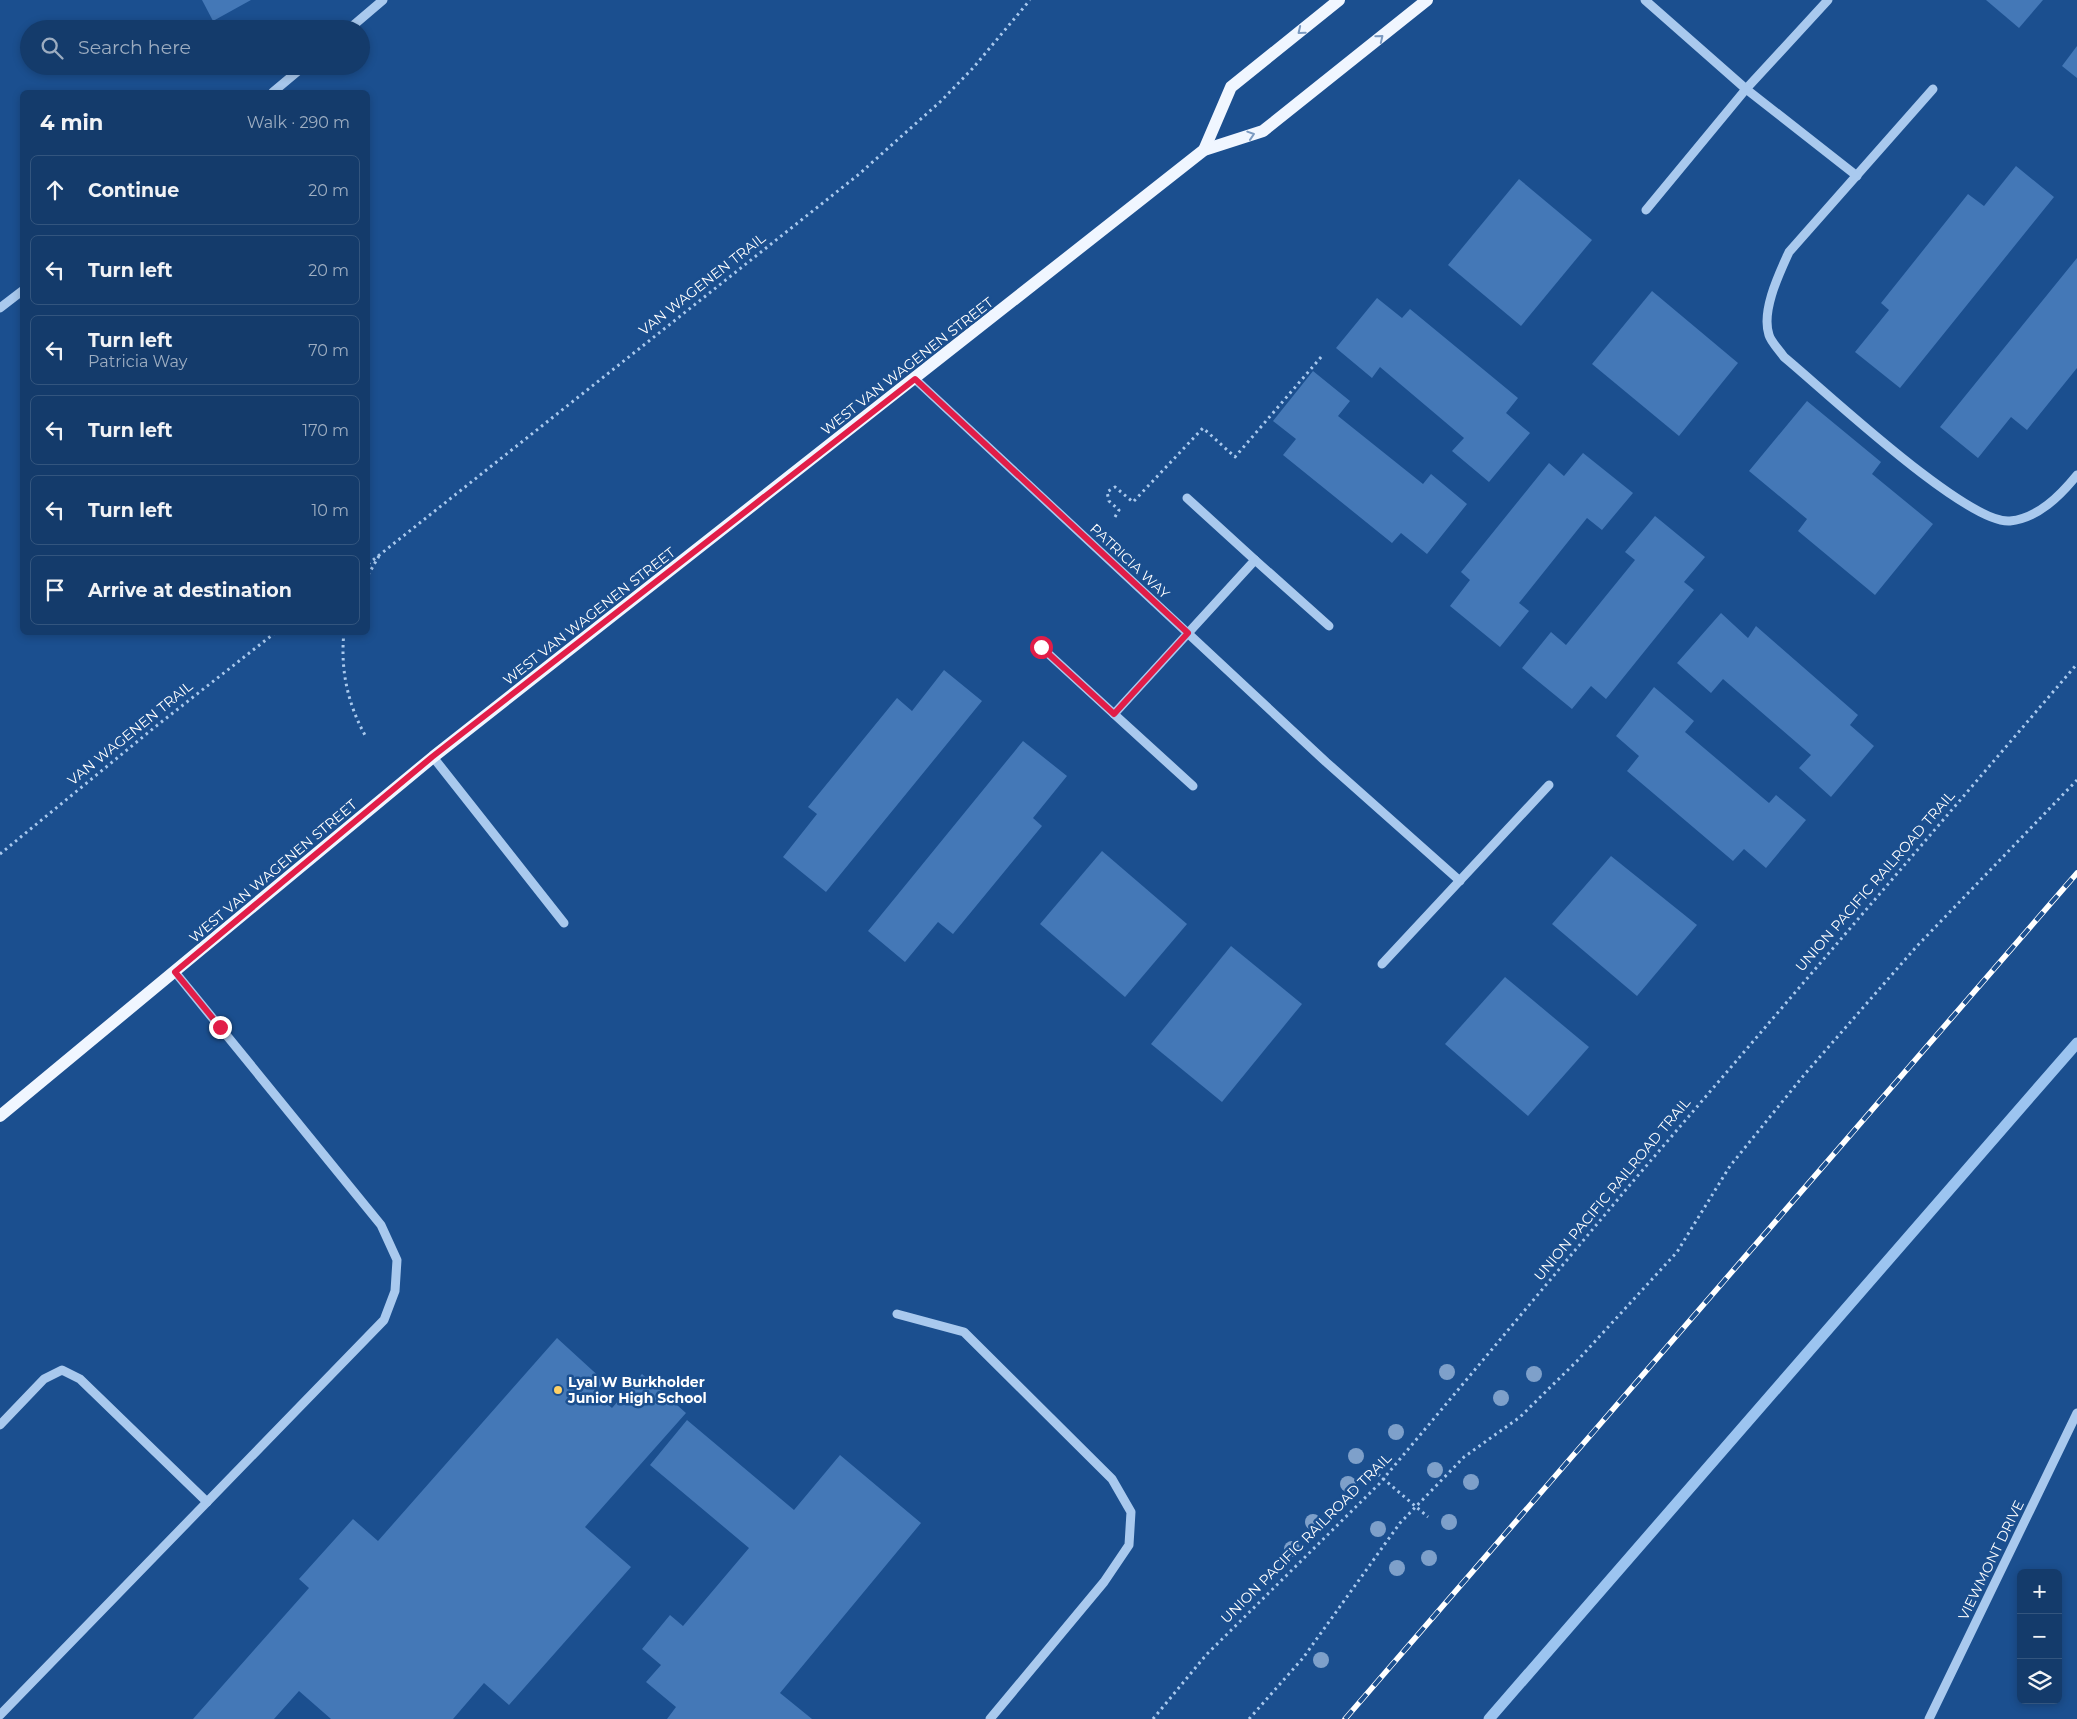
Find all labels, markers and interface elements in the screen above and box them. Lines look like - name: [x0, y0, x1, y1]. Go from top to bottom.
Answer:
- search box: [20, 20, 370, 75]
- one-way arrow: [1298, 25, 1307, 33]
- icon: search: [38, 34, 66, 62]
- text: Search here: [78, 36, 191, 59]
- one-way arrow: [1374, 36, 1383, 44]
- text: 4 min: [40, 110, 103, 135]
- text: Walk · 290 m: [247, 113, 350, 132]
- one-way arrow: [1246, 131, 1254, 141]
- icon: ahead: [41, 176, 69, 204]
- text: Continue: [88, 179, 179, 202]
- text: 20 m: [308, 181, 349, 200]
- street label: VAN WAGENEN TRAIL: [635, 228, 770, 339]
- icon: left: [41, 256, 69, 284]
- text: Turn left: [88, 259, 173, 282]
- text: 20 m: [308, 261, 349, 280]
- street label: WEST VAN WAGENEN STREET: [817, 293, 997, 439]
- text: Turn left: [88, 329, 173, 352]
- icon: left: [41, 336, 69, 364]
- text: 70 m: [308, 341, 349, 360]
- text: Patricia Way: [88, 352, 187, 371]
- icon: left: [41, 416, 69, 444]
- text: Turn left: [88, 419, 173, 442]
- text: 170 m: [302, 421, 349, 440]
- icon: left: [41, 496, 69, 524]
- text: Turn left: [88, 499, 173, 522]
- text: 10 m: [311, 501, 349, 520]
- street label: PATRICIA WAY: [1086, 519, 1174, 603]
- street label: WEST VAN WAGENEN STREET: [499, 543, 679, 689]
- icon: arrive: [41, 576, 69, 604]
- text: Arrive at destination: [88, 579, 292, 602]
- route start: [1030, 636, 1053, 659]
- street label: VAN WAGENEN TRAIL: [64, 676, 197, 789]
- street label: UNION PACIFIC RAILROAD TRAIL: [1791, 786, 1959, 975]
- street label: WEST VAN WAGENEN STREET: [185, 795, 361, 947]
- route end: [209, 1016, 232, 1039]
- street label: UNION PACIFIC RAILROAD TRAIL: [1530, 1093, 1695, 1284]
- place label: Lyal W Burkholder Junior High School: [567, 1373, 707, 1407]
- marker: Lyal W Burkholder Junior High School: [552, 1384, 564, 1396]
- street label: UNION PACIFIC RAILROAD TRAIL: [1217, 1448, 1396, 1627]
- street label: VIEWMONT DRIVE: [1954, 1497, 2028, 1623]
- map controls: [2017, 1569, 2062, 1704]
- button: +: [2017, 1569, 2062, 1614]
- button: −: [2017, 1614, 2062, 1659]
- button: layers: [2017, 1659, 2062, 1704]

